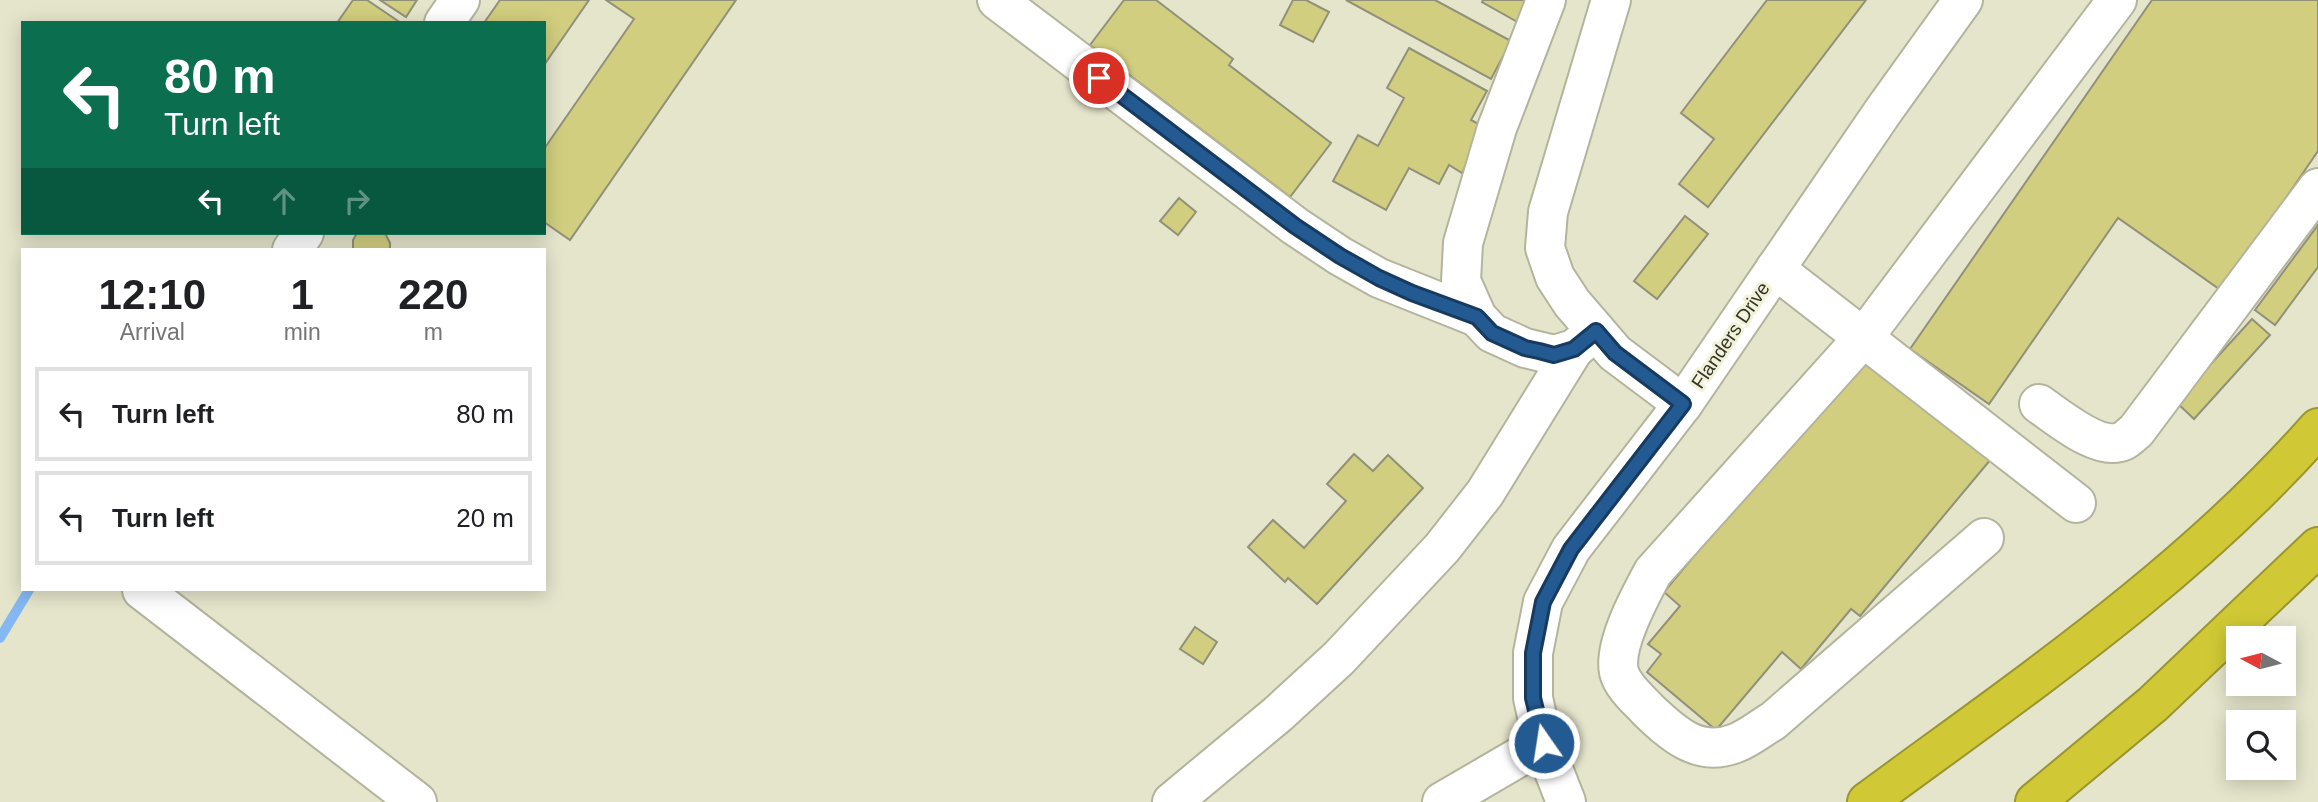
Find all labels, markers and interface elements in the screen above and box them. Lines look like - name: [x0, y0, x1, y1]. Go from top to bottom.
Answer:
- pin: [1069, 48, 1129, 108]
- icon: left: [49, 49, 140, 140]
- text: 80 m: [164, 49, 276, 103]
- icon: arrive: [1080, 59, 1118, 97]
- text: Turn left: [164, 106, 280, 142]
- icon: left: [192, 182, 230, 220]
- icon: ahead: [265, 182, 303, 220]
- icon: right: [338, 182, 376, 220]
- text: 12:10: [99, 271, 206, 318]
- text: 1: [290, 271, 314, 318]
- text: 220: [398, 271, 468, 318]
- street label: Flanders Drive: [1687, 278, 1774, 392]
- text: Arrival: [120, 319, 185, 345]
- text: min: [284, 319, 321, 345]
- text: m: [424, 319, 443, 345]
- icon: left: [53, 395, 91, 433]
- text: Turn left: [112, 399, 214, 429]
- text: 80 m: [456, 399, 514, 429]
- icon: left: [53, 499, 91, 537]
- text: Turn left: [112, 503, 214, 533]
- text: 20 m: [456, 503, 514, 533]
- north arrow: [2226, 626, 2296, 696]
- map controls: [2226, 626, 2296, 780]
- position arrow: [1507, 706, 1581, 780]
- button: search: [2226, 710, 2296, 780]

